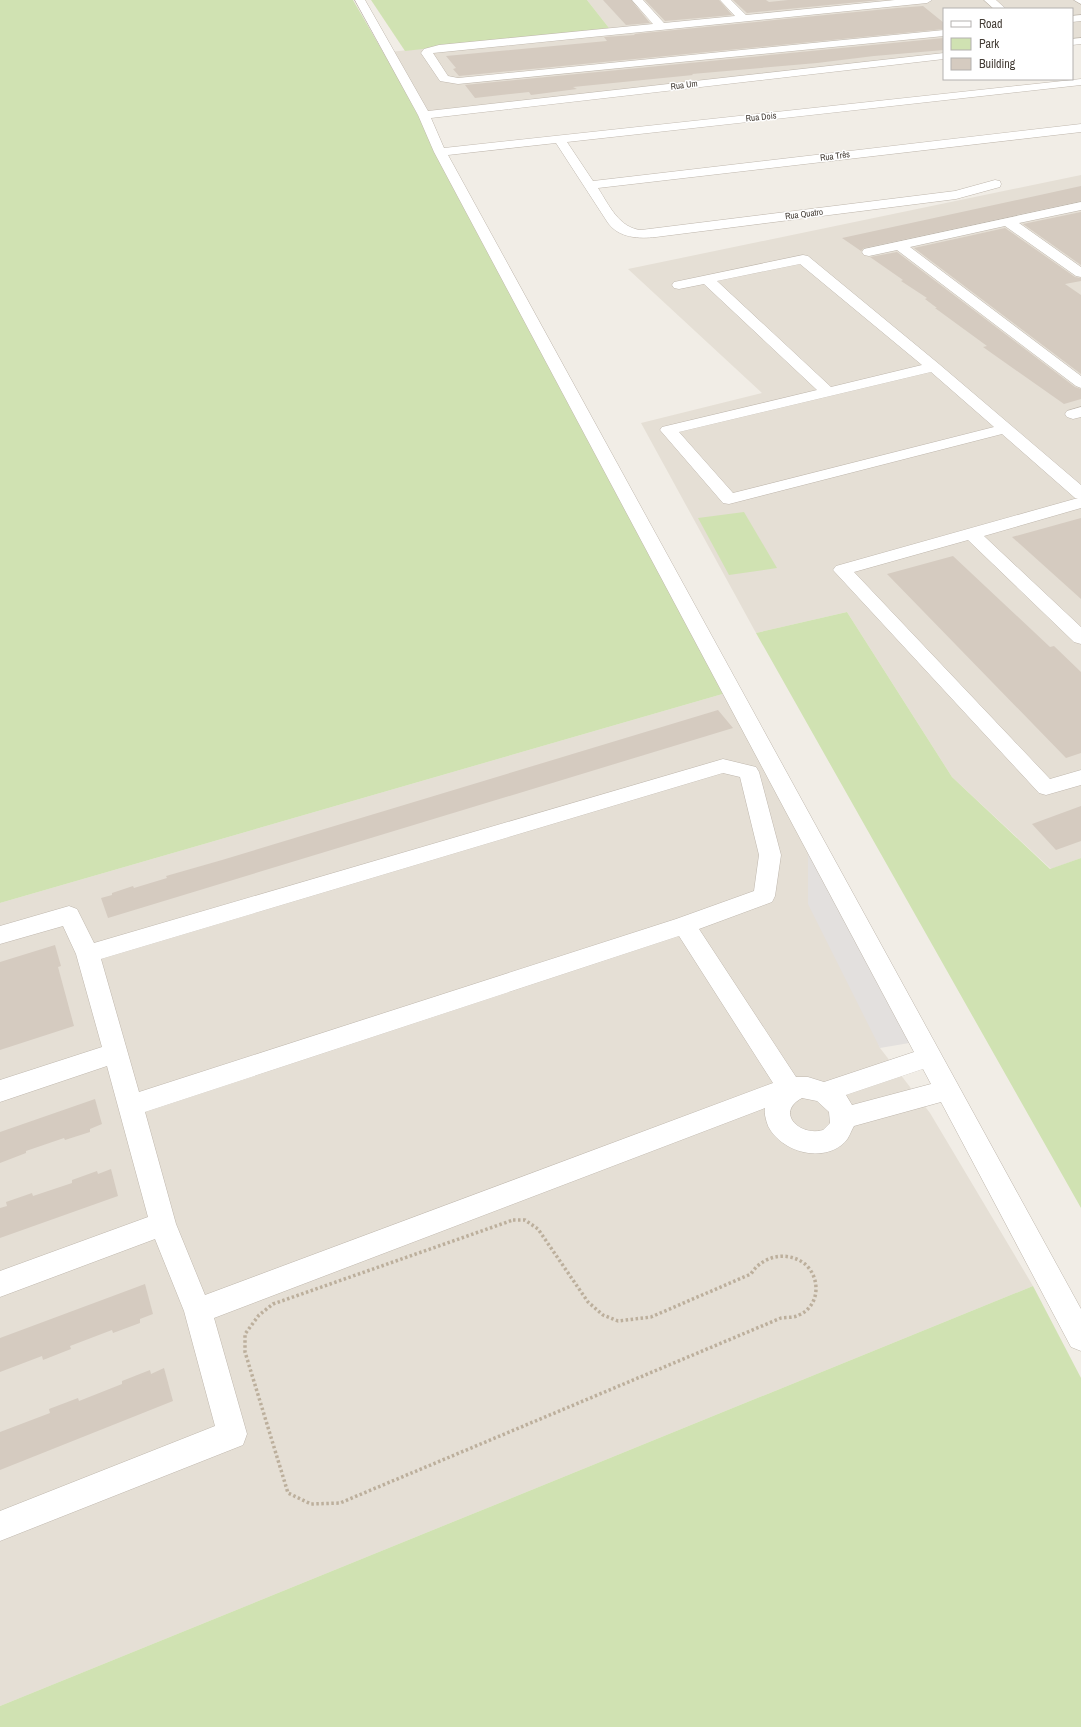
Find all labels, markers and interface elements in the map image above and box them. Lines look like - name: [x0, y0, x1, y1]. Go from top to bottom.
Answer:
- legend: [943, 8, 1073, 80]
- text: Road: [979, 16, 1003, 32]
- text: Park: [979, 36, 999, 52]
- text: Building: [979, 56, 1016, 72]
- street label: Rua Um: [670, 77, 698, 93]
- street label: Rua Dois: [745, 109, 777, 125]
- street label: Rua Três: [819, 148, 851, 164]
- street label: Rua Quatro: [784, 206, 824, 222]

